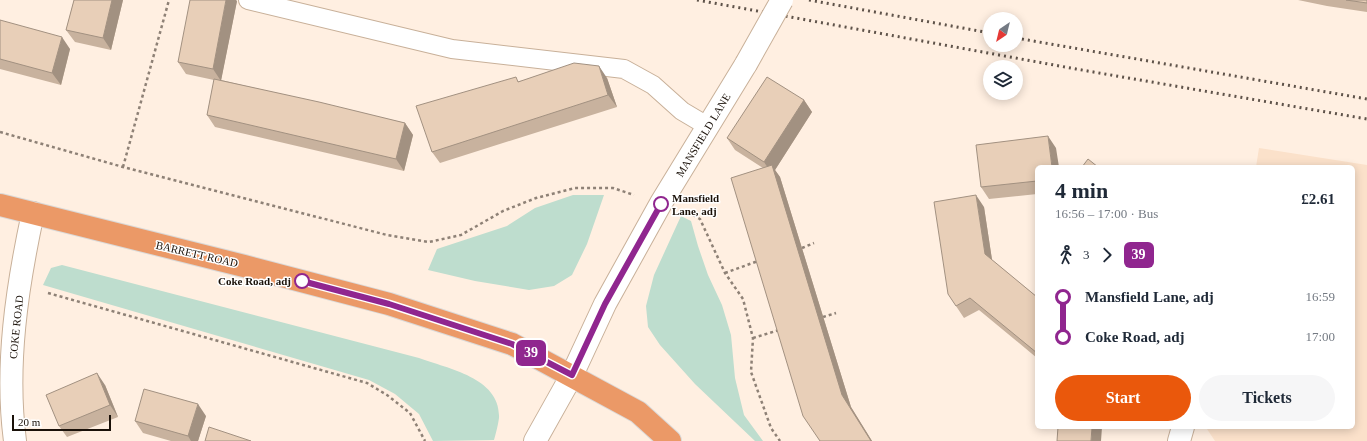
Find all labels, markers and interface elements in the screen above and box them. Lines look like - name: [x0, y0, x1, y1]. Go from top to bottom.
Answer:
- north arrow: [983, 12, 1023, 52]
- map controls: [983, 12, 1023, 100]
- button: layers: [983, 60, 1023, 100]
- street label: MANSFIELD LANE: [673, 91, 733, 179]
- text: 4 min: [1055, 178, 1108, 203]
- text: £2.61: [1301, 191, 1335, 207]
- place label: Mansfield Lane, adj: [672, 192, 719, 217]
- marker: Mansfield Lane, adj: [653, 196, 669, 212]
- text: 16:56 – 17:00 · Bus: [1055, 206, 1158, 221]
- street label: BARRETT ROAD: [155, 239, 239, 269]
- icon: walk: [1055, 244, 1077, 266]
- icon: forward: [1096, 244, 1118, 266]
- text: 3: [1083, 247, 1090, 262]
- text: 39: [1132, 247, 1146, 262]
- marker: Coke Road, adj: [294, 273, 310, 289]
- place label: Coke Road, adj: [218, 275, 291, 287]
- text: Mansfield Lane, adj: [1085, 289, 1214, 305]
- text: 16:59: [1305, 289, 1335, 304]
- street label: COKE ROAD: [7, 295, 25, 359]
- text: Coke Road, adj: [1085, 329, 1185, 345]
- text: 17:00: [1305, 329, 1335, 344]
- line badge: 39: [513, 340, 549, 366]
- text: 39: [524, 345, 538, 360]
- button: Start: [1055, 375, 1191, 421]
- button: Tickets: [1199, 375, 1335, 421]
- scale bar: [12, 413, 111, 432]
- text: 20 m: [18, 416, 40, 428]

